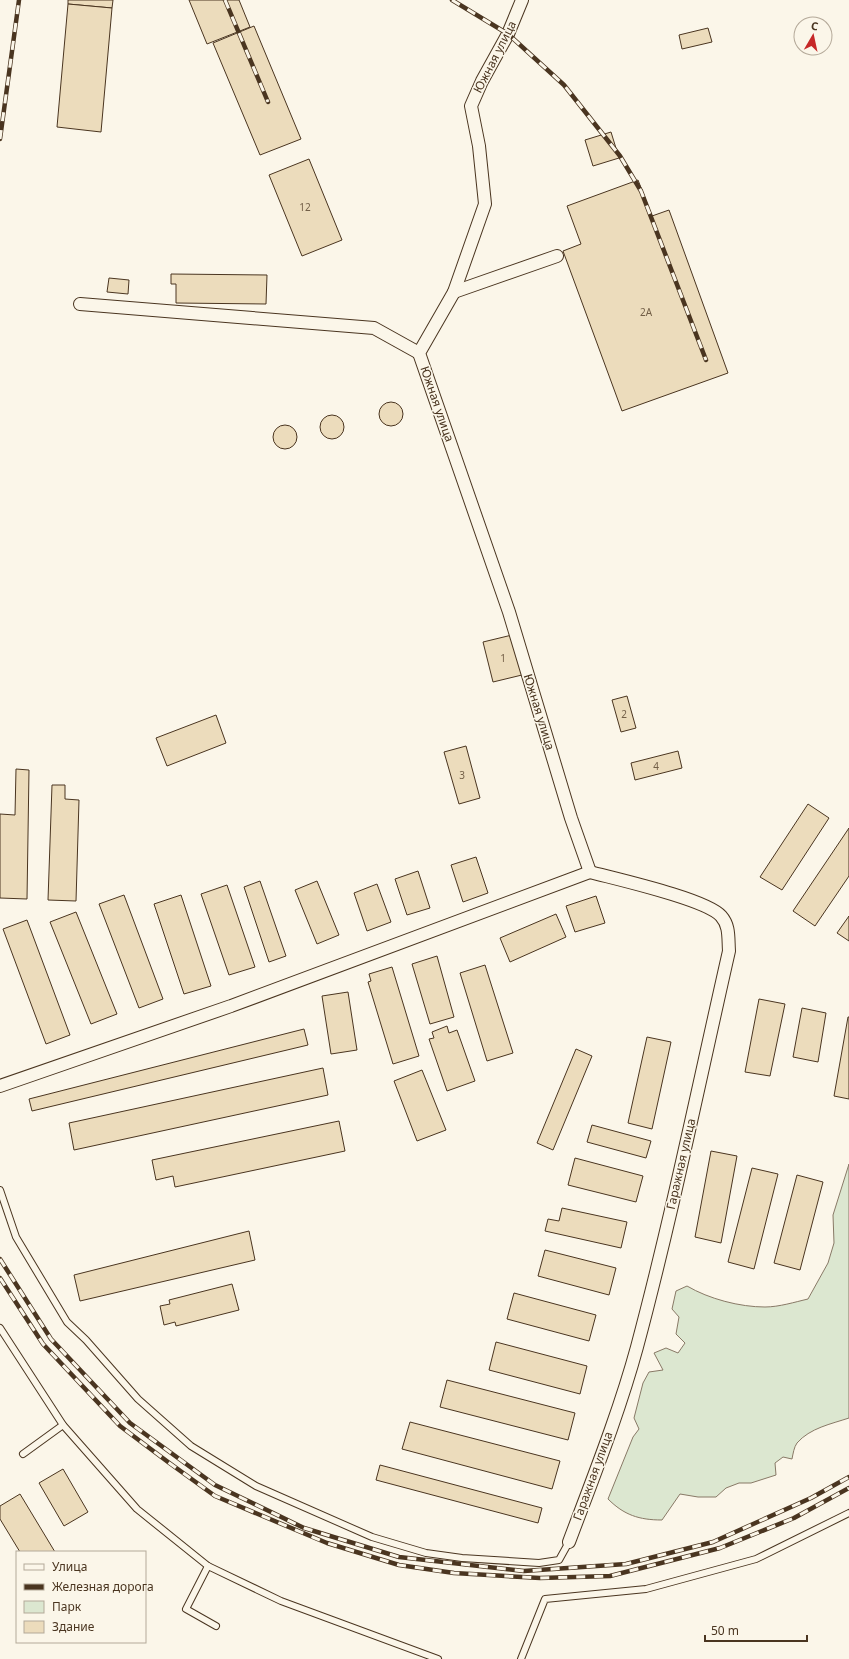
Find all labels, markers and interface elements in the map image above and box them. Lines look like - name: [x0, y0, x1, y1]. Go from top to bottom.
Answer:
- north arrow: [793, 16, 833, 56]
- street label: Южная улица: [469, 18, 520, 96]
- text: С: [810, 18, 819, 34]
- house number: 12: [299, 200, 311, 214]
- house number: 2А: [640, 305, 653, 319]
- street label: Южная улица: [417, 364, 458, 444]
- house number: 1: [500, 651, 506, 665]
- street label: Южная улица: [520, 672, 559, 752]
- house number: 2: [621, 707, 627, 721]
- house number: 4: [653, 759, 659, 773]
- house number: 3: [459, 768, 465, 782]
- street label: Гаражная улица: [662, 1117, 699, 1211]
- street label: Гаражная улица: [569, 1429, 616, 1523]
- legend: [16, 1551, 146, 1643]
- text: Улица: [52, 1558, 87, 1575]
- text: Железная дорога: [52, 1578, 154, 1595]
- text: Парк: [52, 1598, 82, 1615]
- scale bar: [705, 1617, 807, 1643]
- text: Здание: [52, 1618, 95, 1635]
- text: 50 m: [711, 1622, 739, 1639]

